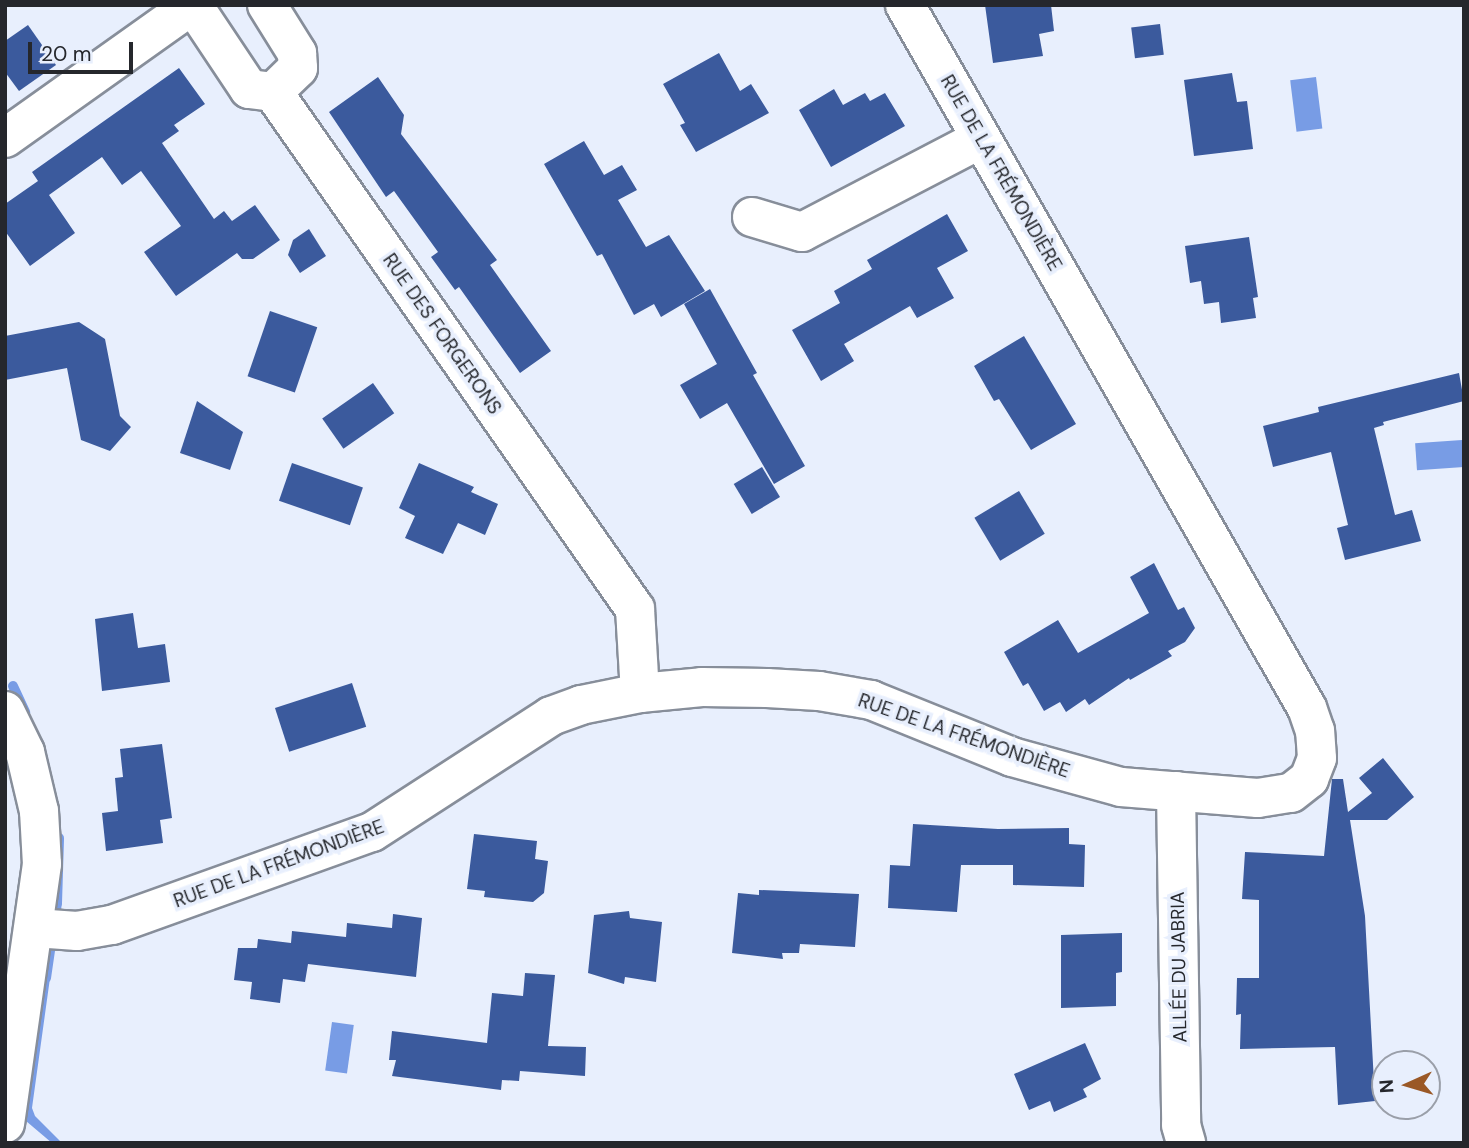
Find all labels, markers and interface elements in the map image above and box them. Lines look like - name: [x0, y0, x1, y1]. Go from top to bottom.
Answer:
- scale bar: [32, 28, 136, 72]
- text: 20 m: [41, 40, 92, 68]
- street label: RUE DE LA FRÉMONDIÈRE: [936, 71, 1066, 275]
- street label: RUE DES FORGERONS: [378, 249, 506, 419]
- street label: RUE DE LA FRÉMONDIÈRE: [855, 689, 1073, 783]
- street label: RUE DE LA FRÉMONDIÈRE: [171, 815, 387, 913]
- street label: ALLÉE DU JABRIA: [1166, 891, 1192, 1043]
- north arrow: [1371, 1050, 1441, 1120]
- text: N: [1374, 1079, 1400, 1094]

